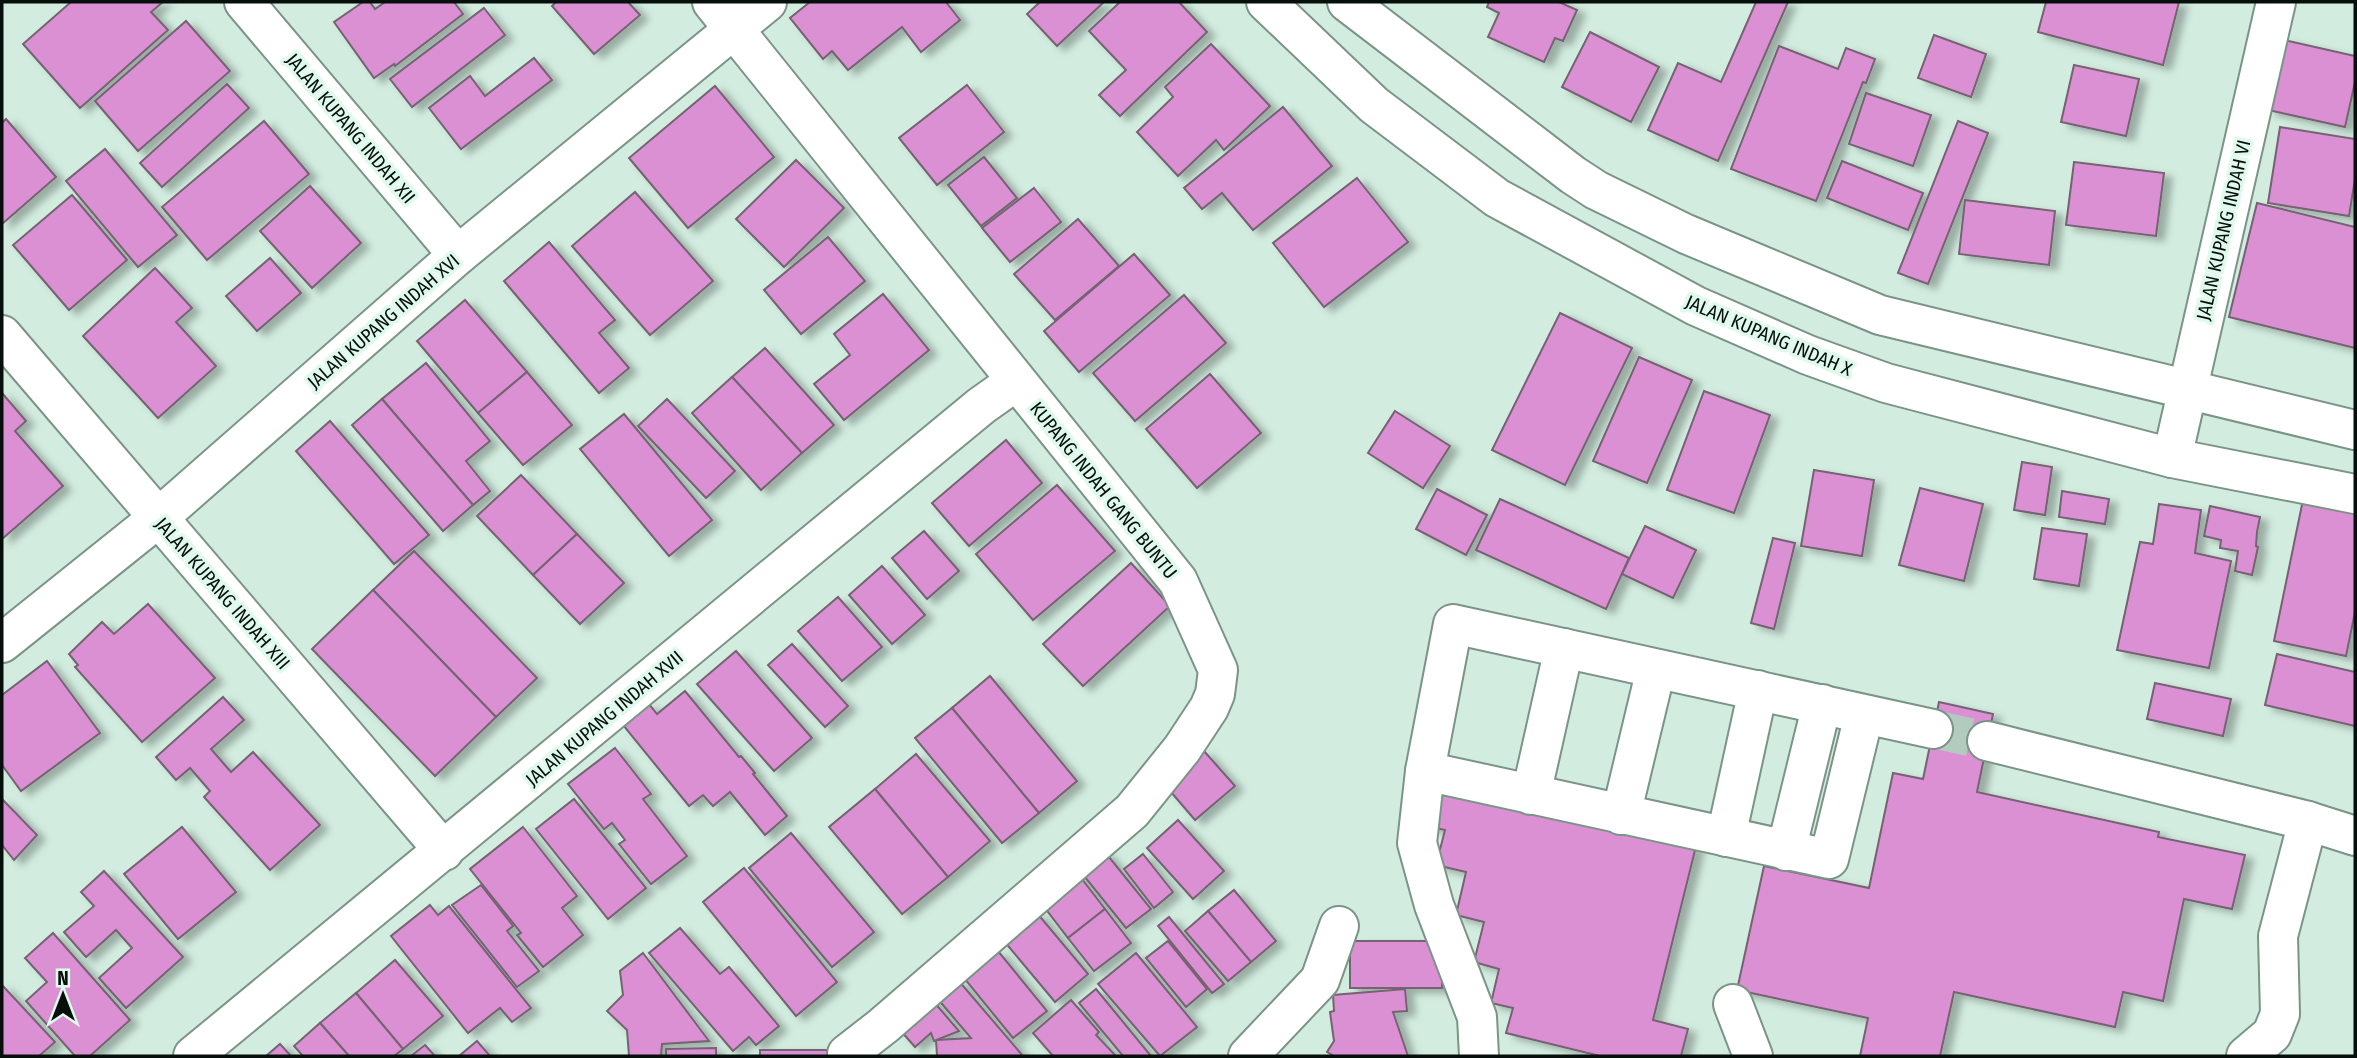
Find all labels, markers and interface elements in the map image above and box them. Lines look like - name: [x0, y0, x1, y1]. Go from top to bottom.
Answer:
- street label: JALAN KUPANG INDAH XII: [281, 49, 420, 208]
- street label: JALAN KUPANG INDAH VI: [2192, 138, 2255, 323]
- street label: JALAN KUPANG INDAH XVI: [303, 249, 464, 394]
- street label: JALAN KUPANG INDAH X: [1682, 290, 1856, 381]
- street label: KUPANG INDAH GANG BUNTU: [1025, 397, 1182, 583]
- street label: JALAN KUPANG INDAH XIII: [150, 513, 295, 674]
- street label: JALAN KUPANG INDAH XVII: [521, 646, 688, 791]
- north arrow: [28, 960, 98, 1030]
- text: N: [57, 967, 69, 990]

